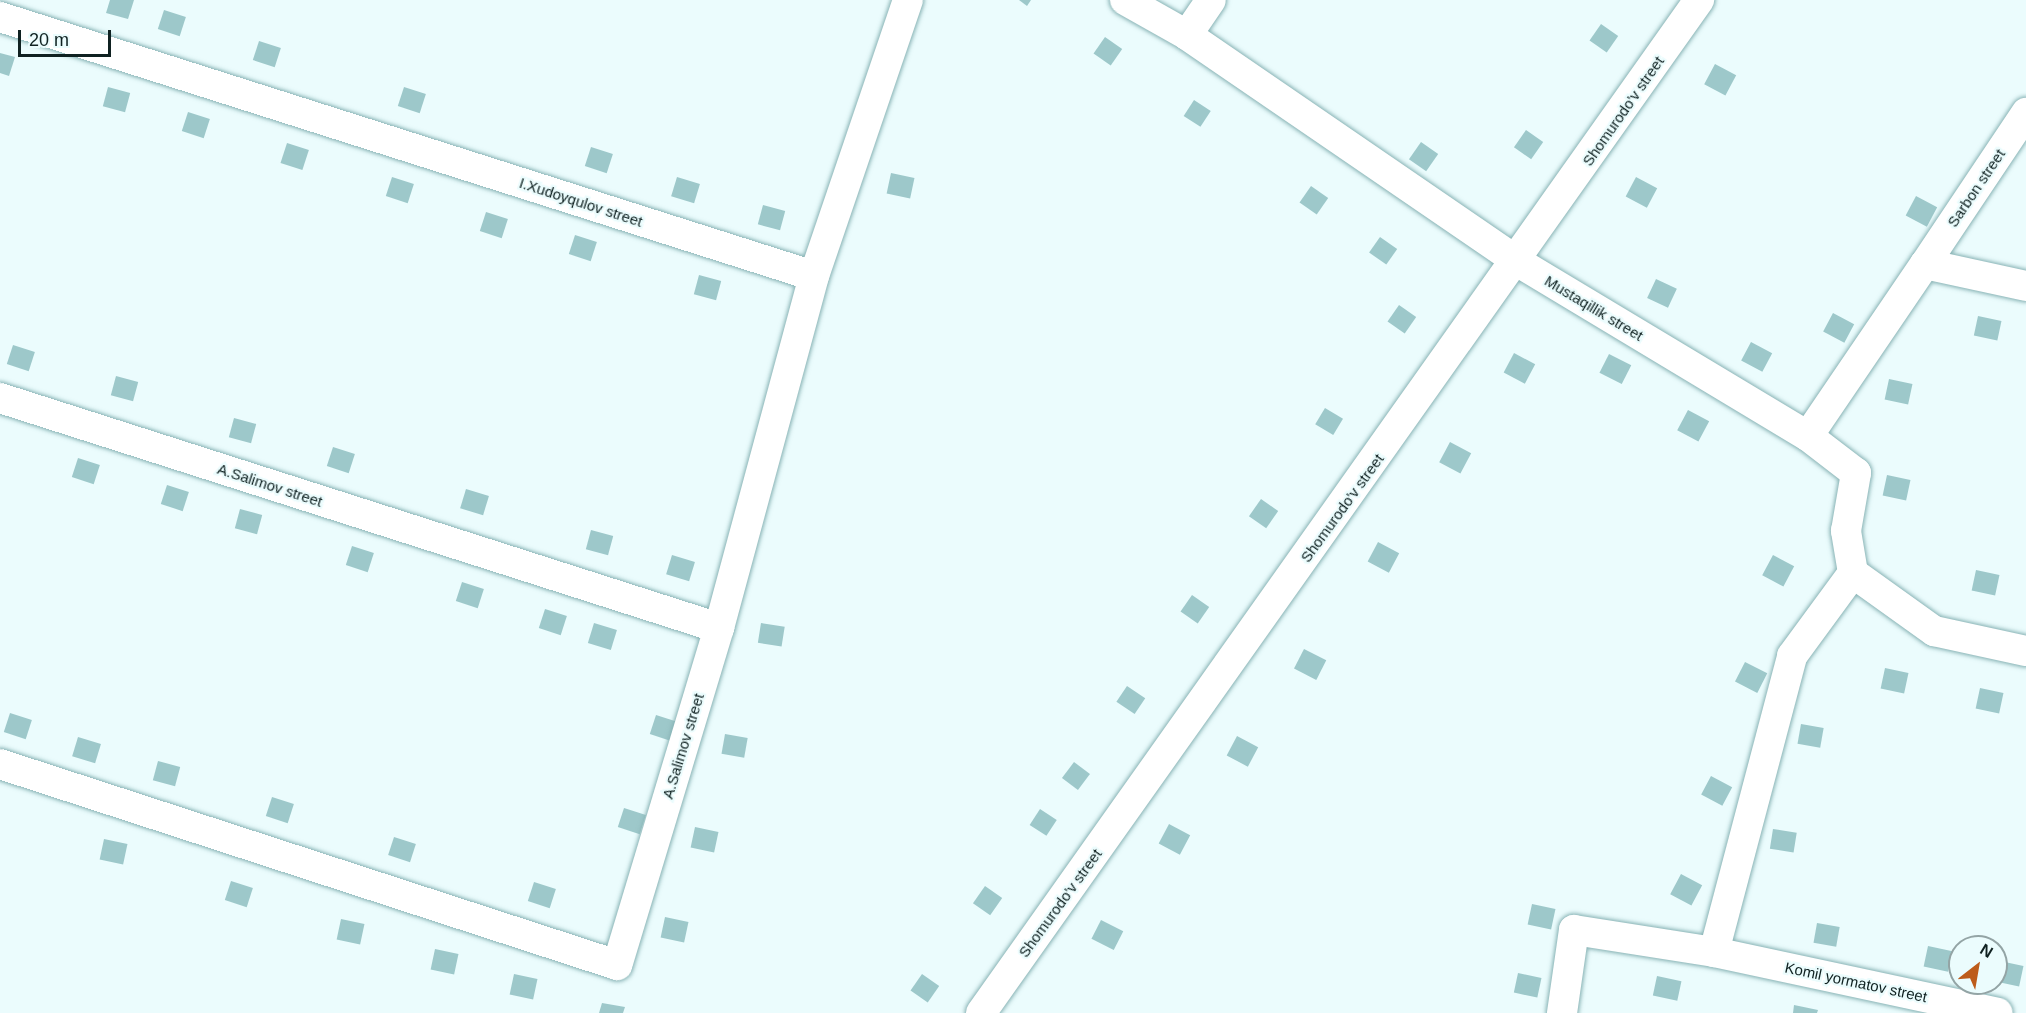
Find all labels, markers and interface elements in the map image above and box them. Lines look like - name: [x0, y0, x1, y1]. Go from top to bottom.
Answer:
- scale bar: [21, 18, 114, 56]
- text: 20 m: [29, 30, 69, 50]
- street label: Shomurodo'v street: [1578, 53, 1668, 169]
- street label: Sarbon street: [1943, 146, 2009, 230]
- street label: I.Хudoyqulov street: [517, 174, 645, 230]
- street label: Mustaqillik street: [1541, 272, 1647, 344]
- street label: Shomurodo'v street: [1297, 450, 1387, 566]
- street label: A.Salimov street: [215, 460, 325, 510]
- street label: A.Salimov street: [658, 691, 708, 801]
- street label: Shomurodo'v street: [1015, 845, 1105, 961]
- north arrow: [1948, 935, 2008, 995]
- text: N: [1977, 941, 1996, 961]
- street label: Komil yormatov street: [1783, 958, 1929, 1006]

